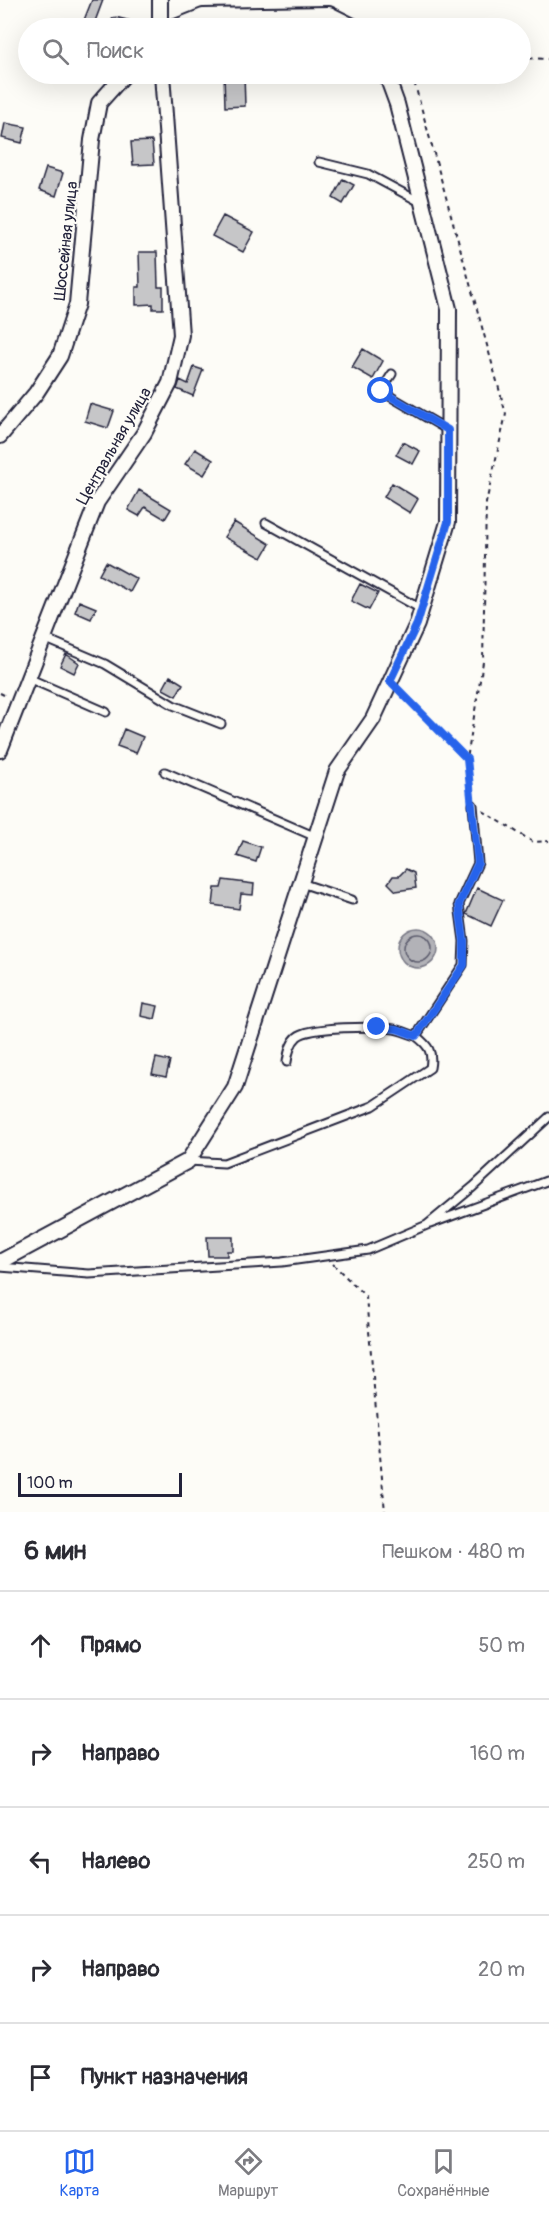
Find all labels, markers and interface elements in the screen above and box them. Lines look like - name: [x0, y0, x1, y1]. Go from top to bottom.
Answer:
- search box: [18, 18, 531, 84]
- icon: search: [39, 35, 72, 68]
- text: Поиск: [87, 37, 144, 65]
- street label: Шоссейная улица: [50, 180, 82, 302]
- route start: [367, 377, 393, 403]
- street label: Центральная улица: [72, 384, 156, 508]
- route end: [363, 1013, 389, 1039]
- scale bar: [18, 1470, 182, 1498]
- text: 100 m: [27, 1473, 73, 1493]
- text: 6 мин: [24, 1535, 86, 1567]
- text: Пешком · 480 m: [382, 1539, 525, 1564]
- icon: ahead: [24, 1629, 57, 1662]
- text: Прямо: [81, 1631, 141, 1659]
- text: 50 m: [478, 1633, 525, 1658]
- icon: right: [24, 1737, 57, 1770]
- text: Направо: [81, 1739, 160, 1767]
- text: 160 m: [470, 1741, 525, 1766]
- icon: left: [24, 1845, 57, 1878]
- text: Налево: [81, 1847, 150, 1875]
- text: 250 m: [467, 1849, 525, 1874]
- icon: right: [24, 1953, 57, 1986]
- text: Направо: [81, 1955, 160, 1983]
- text: 20 m: [478, 1957, 525, 1982]
- icon: arrive: [24, 2061, 57, 2094]
- text: Пункт назначения: [81, 2063, 248, 2091]
- tab: Карта: [59, 2145, 99, 2201]
- tab: Маршрут: [218, 2145, 278, 2201]
- tab: Сохранённые: [397, 2145, 490, 2201]

